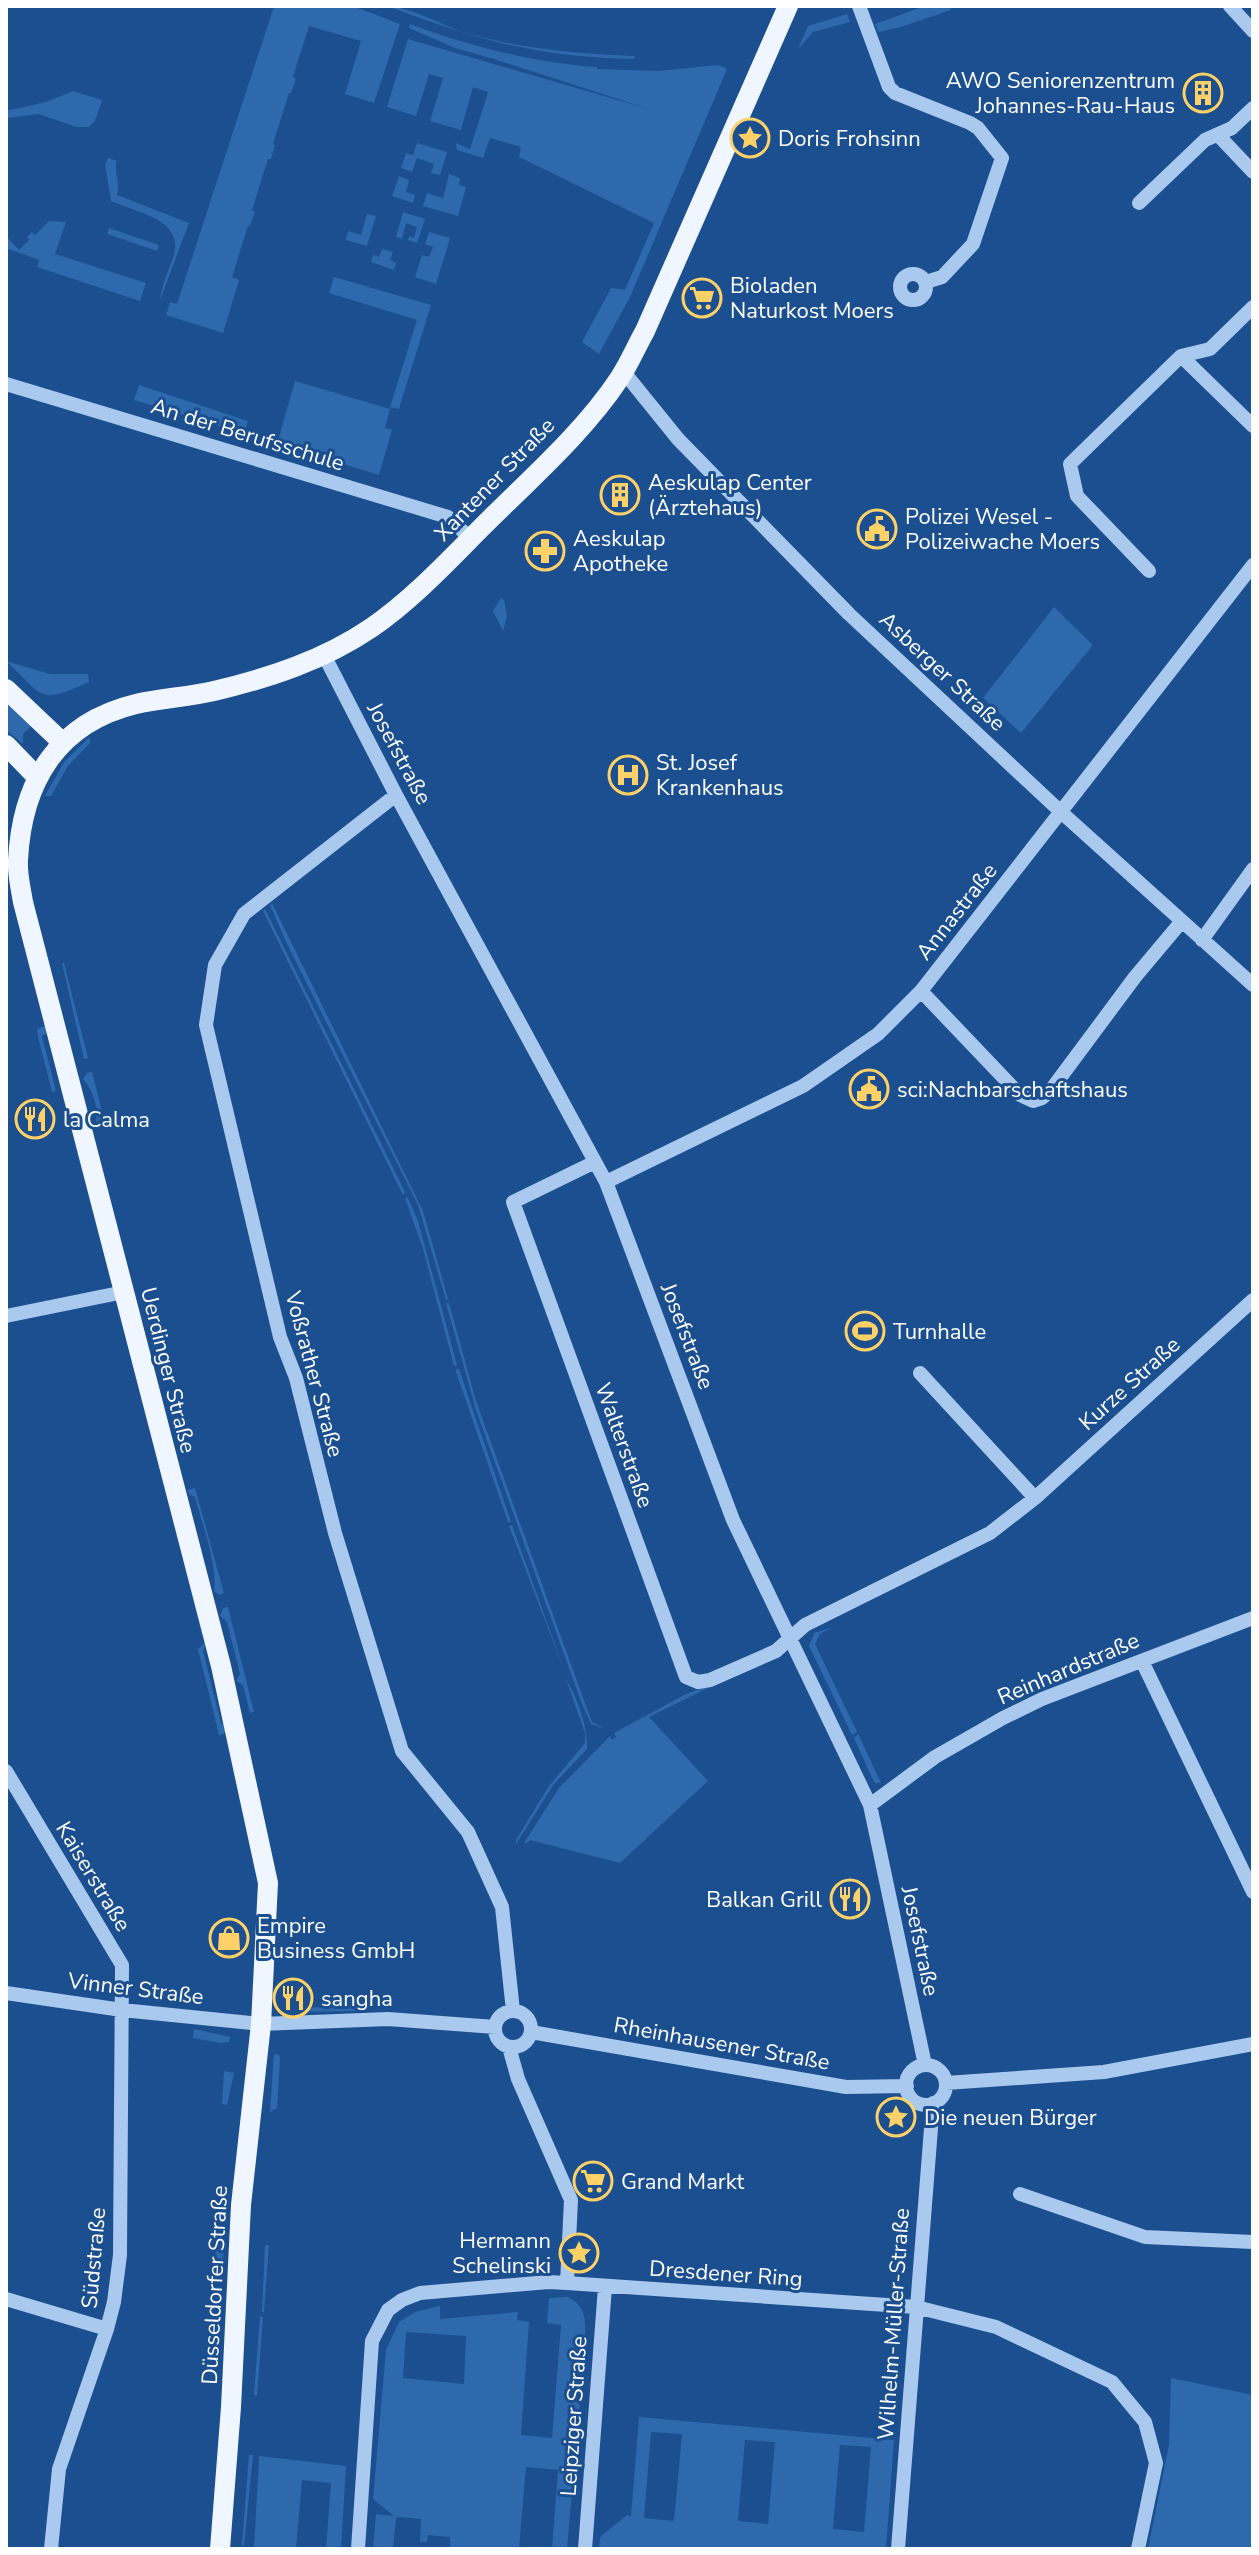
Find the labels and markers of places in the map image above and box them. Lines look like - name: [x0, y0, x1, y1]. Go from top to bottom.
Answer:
- place label: AWO Seniorenzentrum Johannes-Rau-Haus: [946, 66, 1175, 121]
- building icon: AWO Seniorenzentrum Johannes-Rau-Haus: [1182, 72, 1224, 114]
- place icon: Doris Frohsinn: [729, 117, 771, 159]
- place label: Doris Frohsinn: [778, 124, 921, 154]
- place label: Bioladen Naturkost Moers: [730, 271, 894, 326]
- supermarket icon: Bioladen Naturkost Moers: [681, 277, 723, 319]
- place label: Aeskulap Center (Ärztehaus): [648, 468, 812, 523]
- building icon: Aeskulap Center (Ärztehaus): [599, 474, 641, 516]
- place label: Polizei Wesel - Polizeiwache Moers: [905, 502, 1100, 557]
- public building icon: Polizei Wesel - Polizeiwache Moers: [856, 508, 898, 550]
- place label: Aeskulap Apotheke: [573, 524, 668, 579]
- pharmacy icon: Aeskulap Apotheke: [524, 530, 566, 572]
- place label: St. Josef Krankenhaus: [656, 748, 784, 803]
- hospital icon: St. Josef Krankenhaus: [607, 754, 649, 796]
- public building icon: sci:Nachbarschaftshaus: [848, 1068, 890, 1110]
- place label: sci:Nachbarschaftshaus: [897, 1075, 1128, 1105]
- restaurant icon: la Calma: [14, 1098, 56, 1140]
- place label: la Calma: [63, 1105, 150, 1135]
- sports icon: Turnhalle: [844, 1310, 886, 1352]
- place label: Turnhalle: [893, 1317, 986, 1347]
- restaurant icon: Balkan Grill: [829, 1878, 871, 1920]
- place label: Balkan Grill: [706, 1885, 822, 1915]
- place label: Empire Business GmbH: [257, 1911, 415, 1966]
- shop icon: Empire Business GmbH: [208, 1917, 250, 1959]
- restaurant icon: sangha: [272, 1977, 314, 2019]
- place label: sangha: [321, 1984, 393, 2014]
- place icon: Die neuen Bürger: [875, 2096, 917, 2138]
- place label: Die neuen Bürger: [924, 2103, 1097, 2133]
- supermarket icon: Grand Markt: [572, 2160, 614, 2202]
- place label: Grand Markt: [621, 2167, 744, 2197]
- place label: Hermann Schelinski: [452, 2226, 551, 2281]
- place icon: Hermann Schelinski: [558, 2232, 600, 2274]

